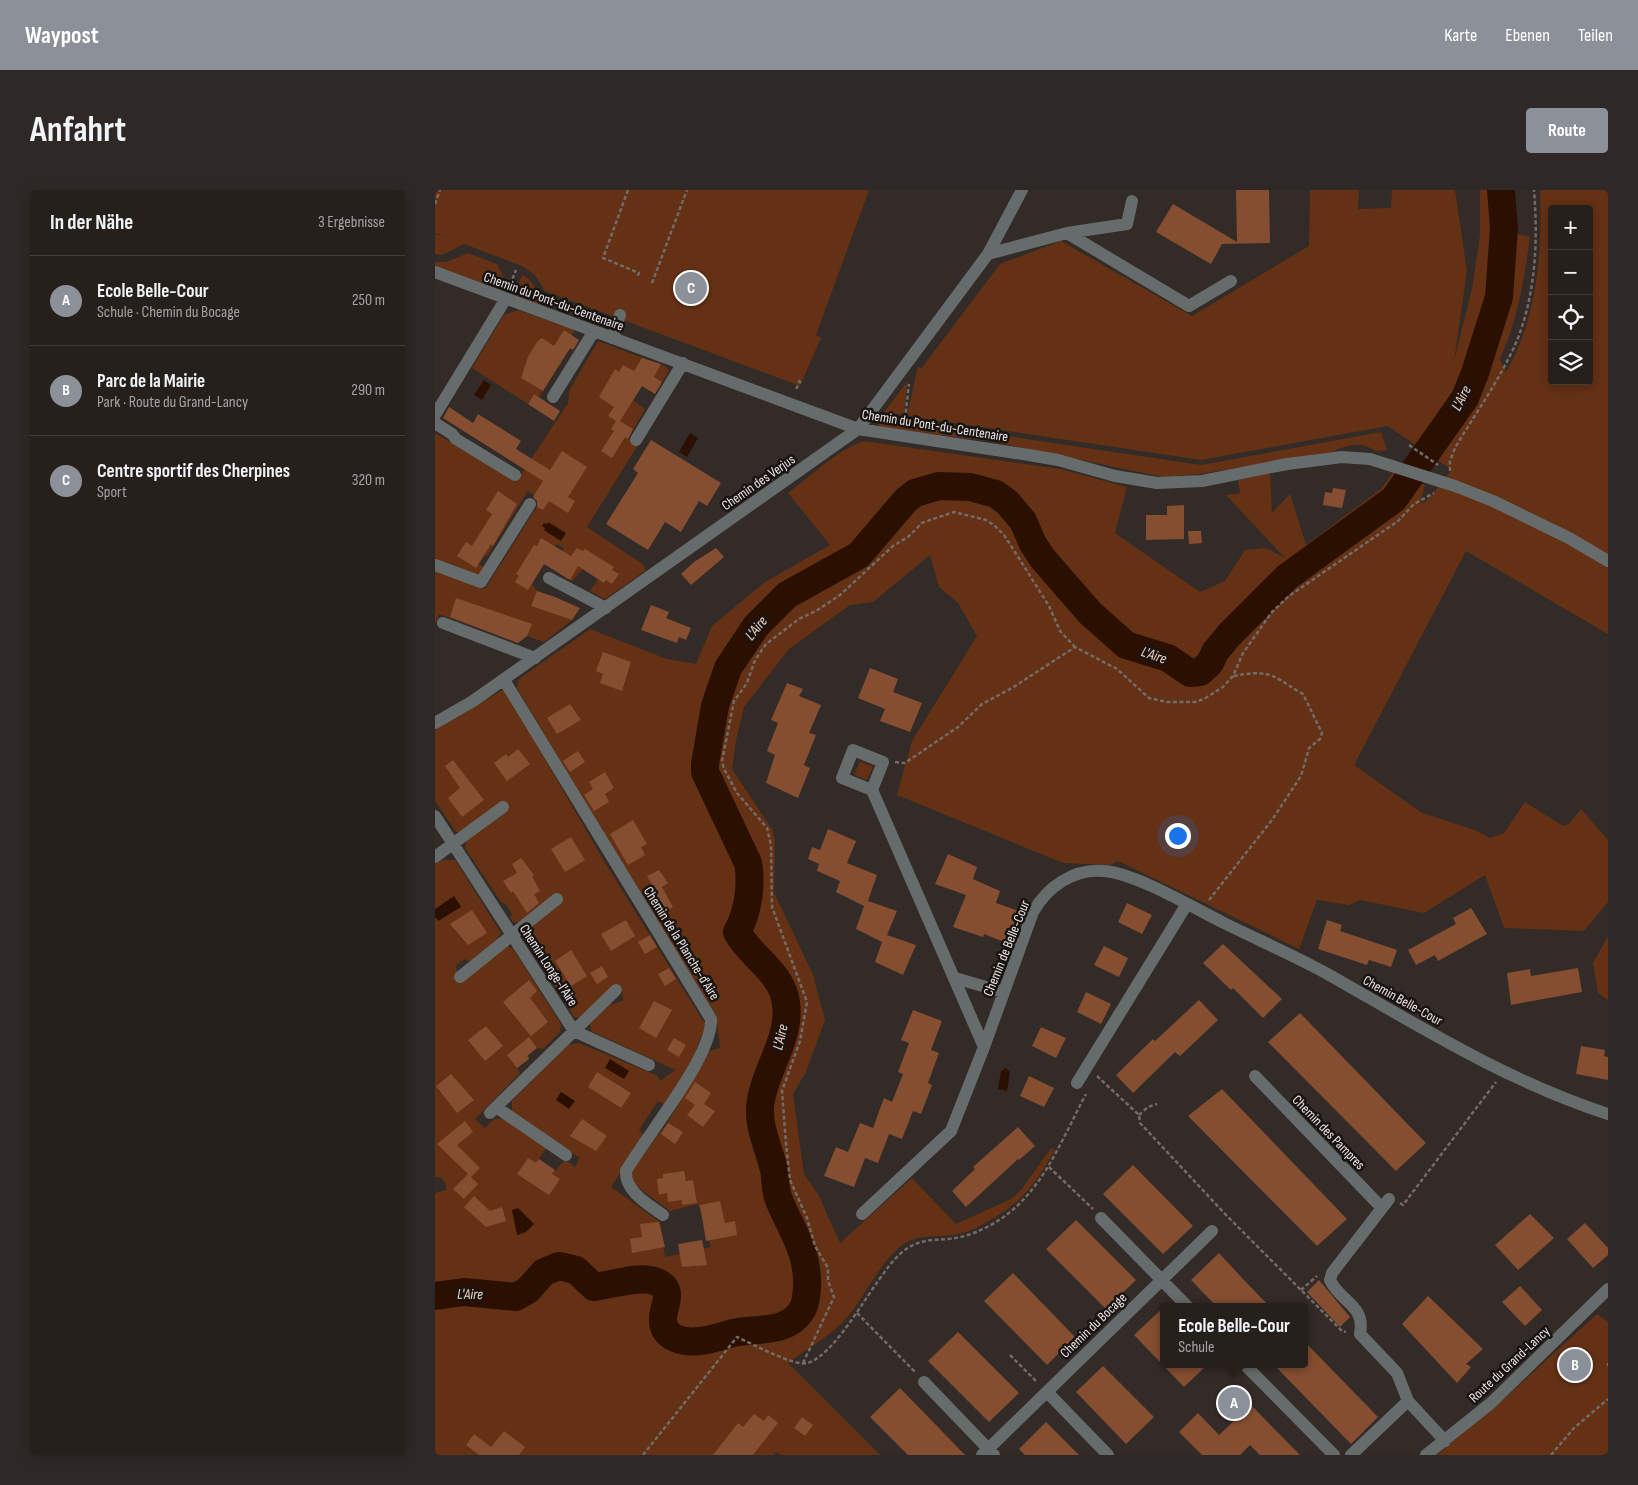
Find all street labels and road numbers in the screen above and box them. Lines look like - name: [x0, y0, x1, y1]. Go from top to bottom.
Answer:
- street label: Chemin du Pont-du-Centenaire: [481, 268, 626, 335]
- street label: Chemin du Pont-du-Centenaire: [861, 406, 1009, 445]
- street label: Chemin des Verjus: [718, 451, 798, 514]
- street label: Chemin de la Planche-d'Aire: [640, 883, 723, 1003]
- street label: Chemin de Belle-Cour: [979, 898, 1033, 999]
- street label: Chemin Longe-l'Aire: [516, 921, 581, 1009]
- street label: Chemin Belle-Cour: [1360, 972, 1446, 1029]
- street label: Chemin des Pampres: [1289, 1091, 1369, 1173]
- street label: Chemin du Bocage: [1056, 1289, 1130, 1361]
- street label: Route du Grand-Lancy: [1465, 1322, 1554, 1406]

